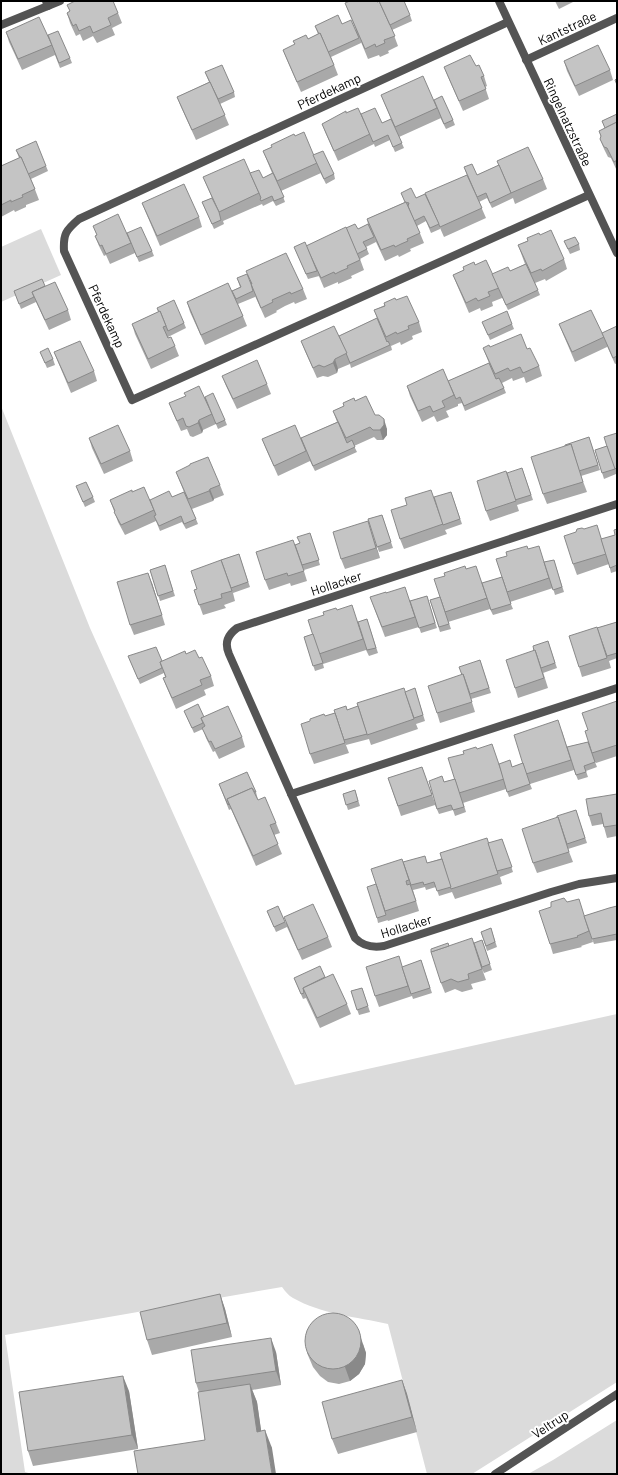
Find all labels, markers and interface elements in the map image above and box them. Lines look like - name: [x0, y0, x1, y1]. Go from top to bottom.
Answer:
- street label: Kantstraße: [535, 7, 599, 49]
- street label: Pferdekamp: [295, 69, 363, 113]
- street label: Ringelnatzstraße: [541, 75, 596, 169]
- street label: Pferdekamp: [85, 282, 129, 350]
- street label: Hollacker: [308, 567, 364, 599]
- street label: Hollacker: [378, 911, 434, 941]
- street label: Veltrup: [529, 1406, 571, 1442]

